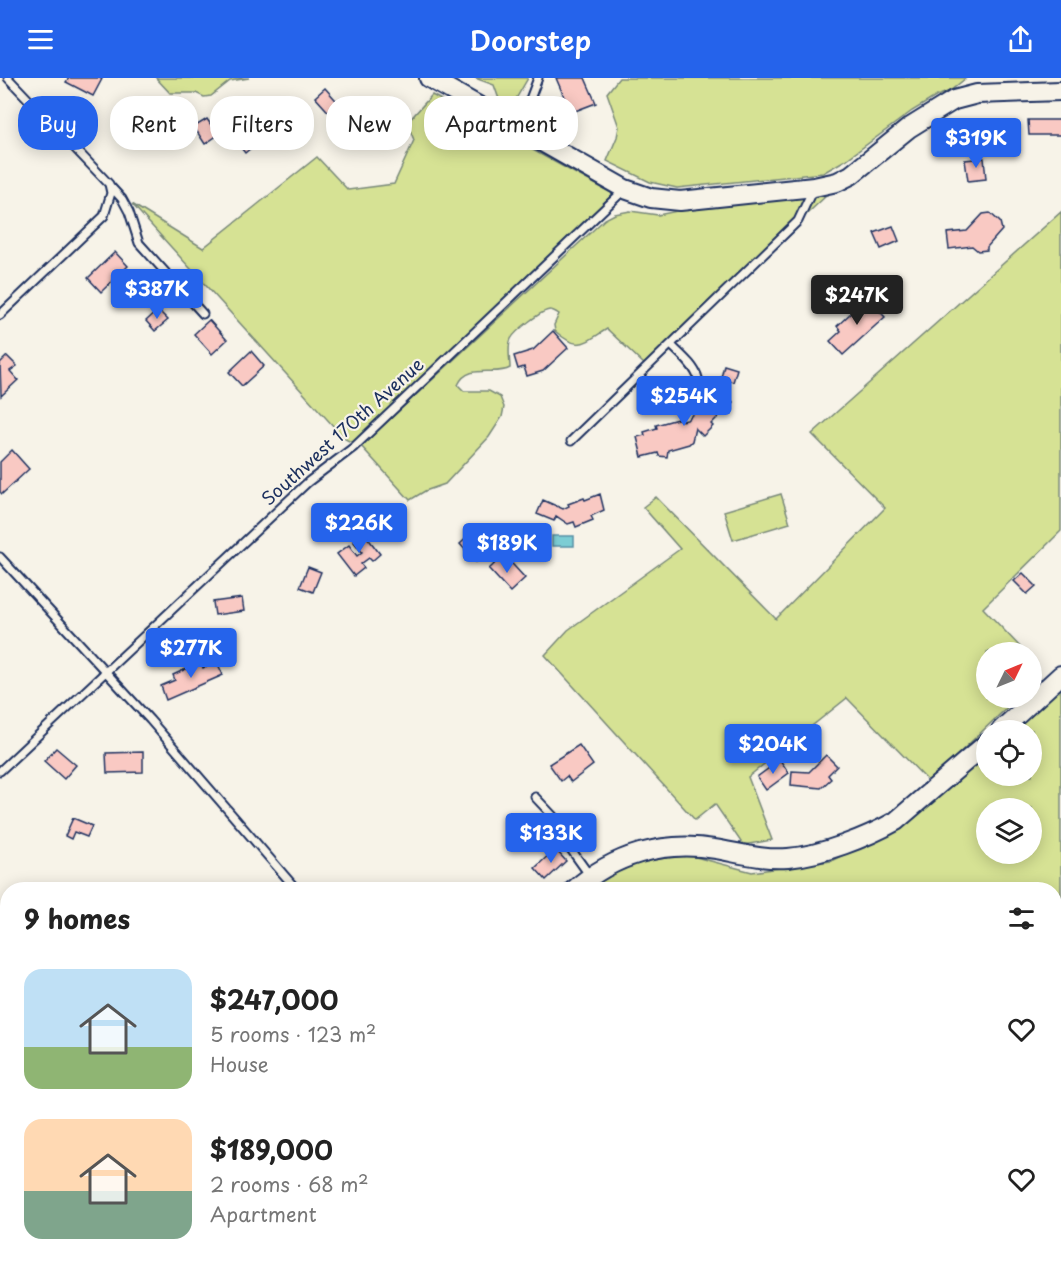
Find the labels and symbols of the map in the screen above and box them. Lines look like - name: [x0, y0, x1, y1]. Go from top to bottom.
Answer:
- pin: $319K: [934, 118, 1018, 169]
- pin: $387K: [115, 269, 199, 320]
- pin: $247K: [815, 275, 899, 326]
- street label: Southwest 170th Avenue: [255, 351, 429, 511]
- pin: $254K: [642, 376, 726, 427]
- pin: $226K: [317, 503, 401, 554]
- pin: $189K: [465, 523, 549, 574]
- pin: $277K: [149, 628, 233, 679]
- north arrow: [976, 642, 1042, 708]
- pin: $204K: [731, 724, 815, 775]
- pin: $133K: [509, 813, 593, 864]

